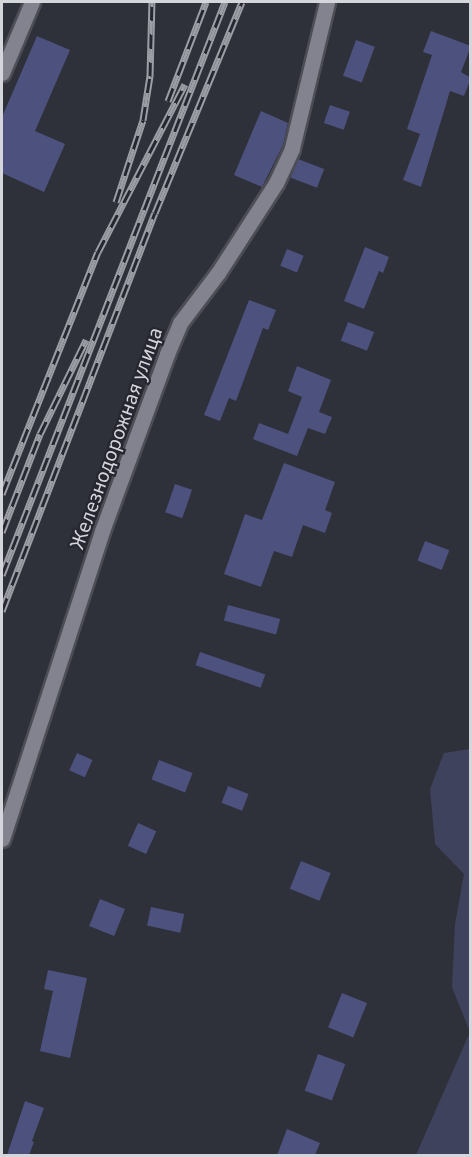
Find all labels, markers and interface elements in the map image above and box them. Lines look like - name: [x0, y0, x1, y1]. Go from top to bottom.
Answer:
- street label: Железнодорожная улица: [64, 323, 168, 553]

